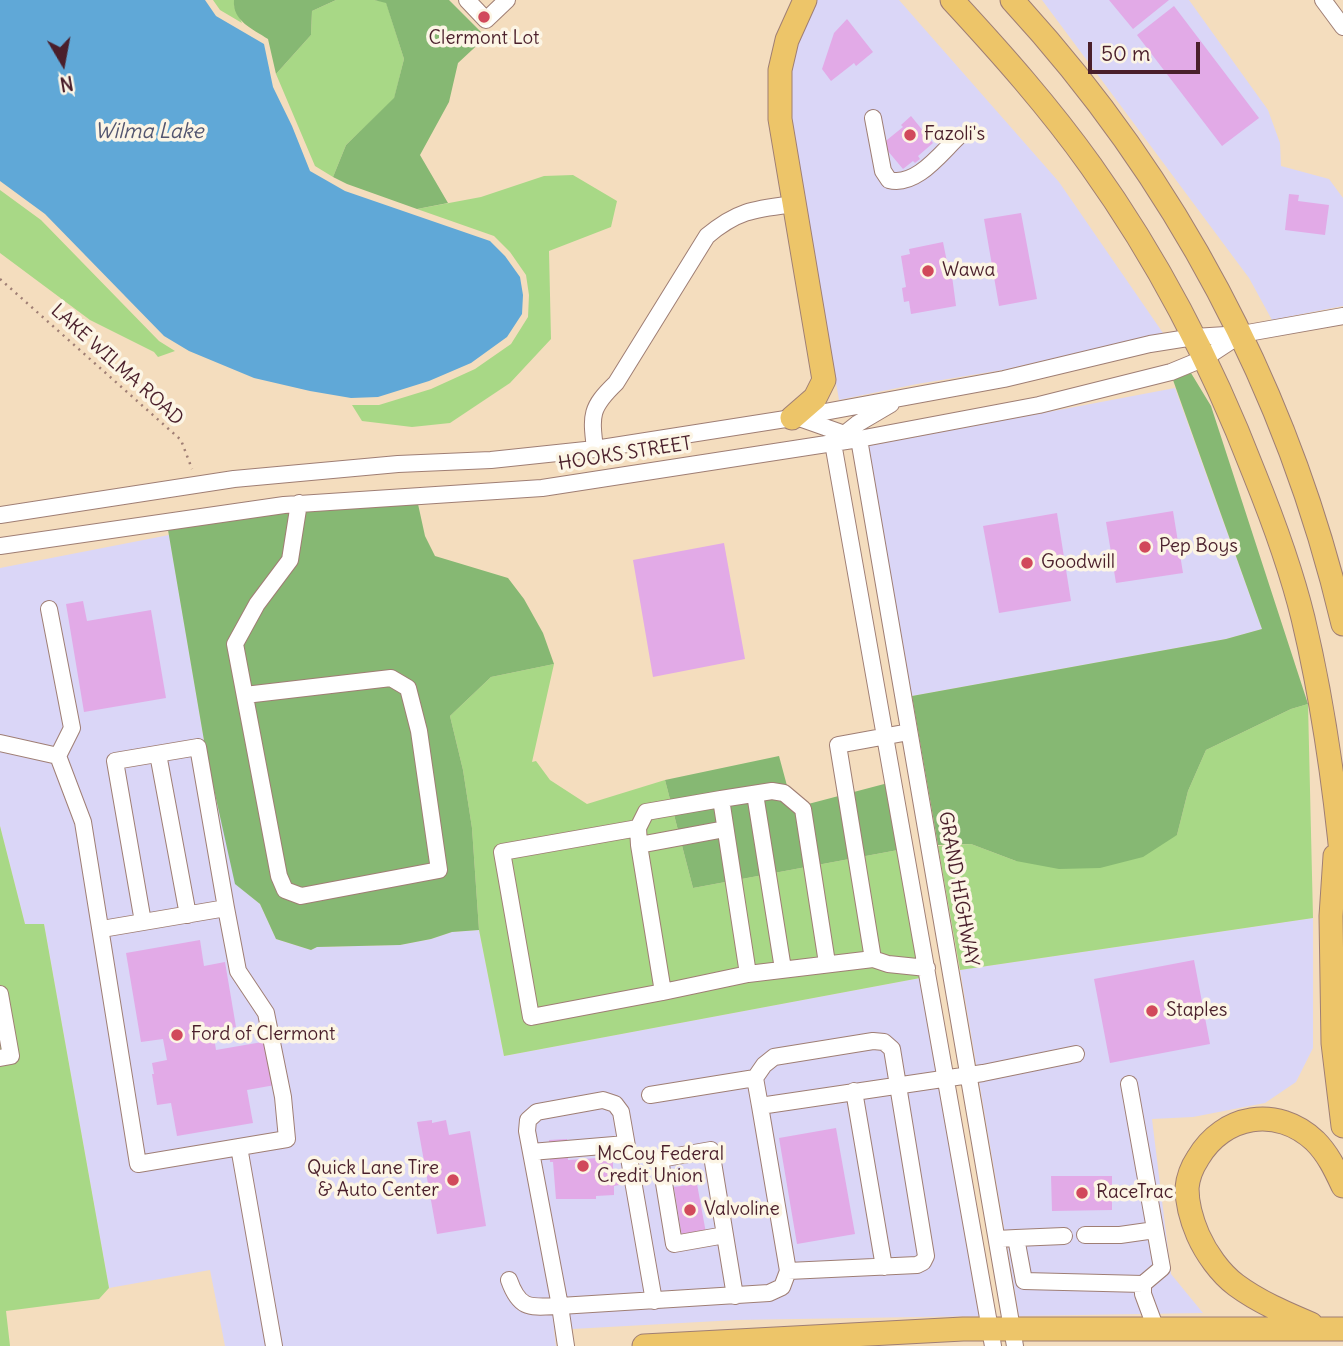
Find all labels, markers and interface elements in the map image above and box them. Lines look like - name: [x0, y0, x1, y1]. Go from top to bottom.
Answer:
- marker: Clermont Lot: [476, 9, 492, 25]
- north arrow: [28, 28, 98, 98]
- place label: Clermont Lot: [429, 28, 539, 50]
- scale bar: [1091, 28, 1203, 72]
- text: 50 m: [1101, 40, 1150, 67]
- text: N: [58, 71, 75, 97]
- water label: Wilma Lake: [94, 119, 204, 145]
- place label: Fazoli's: [924, 124, 985, 146]
- marker: Fazoli's: [902, 127, 918, 143]
- place label: Wawa: [942, 260, 995, 282]
- marker: Wawa: [920, 263, 936, 279]
- street label: LAKE WILMA ROAD: [46, 300, 188, 430]
- street label: HOOKS STREET: [557, 432, 693, 476]
- place label: Pep Boys: [1159, 536, 1238, 558]
- marker: Pep Boys: [1137, 539, 1153, 555]
- place label: Goodwill: [1041, 552, 1115, 574]
- marker: Goodwill: [1019, 555, 1035, 571]
- street label: GRAND HIGHWAY: [933, 810, 983, 968]
- place label: Staples: [1166, 1000, 1227, 1022]
- marker: Staples: [1144, 1003, 1160, 1019]
- place label: Ford of Clermont: [191, 1024, 335, 1046]
- marker: Ford of Clermont: [169, 1027, 185, 1043]
- place label: McCoy Federal Credit Union: [597, 1144, 724, 1188]
- place label: Quick Lane Tire & Auto Center: [307, 1158, 439, 1202]
- marker: McCoy Federal Credit Union: [575, 1158, 591, 1174]
- marker: Quick Lane Tire & Auto Center: [445, 1172, 461, 1188]
- place label: RaceTrac: [1096, 1182, 1173, 1204]
- marker: RaceTrac: [1074, 1185, 1090, 1201]
- place label: Valvoline: [704, 1199, 780, 1221]
- marker: Valvoline: [682, 1202, 698, 1218]

